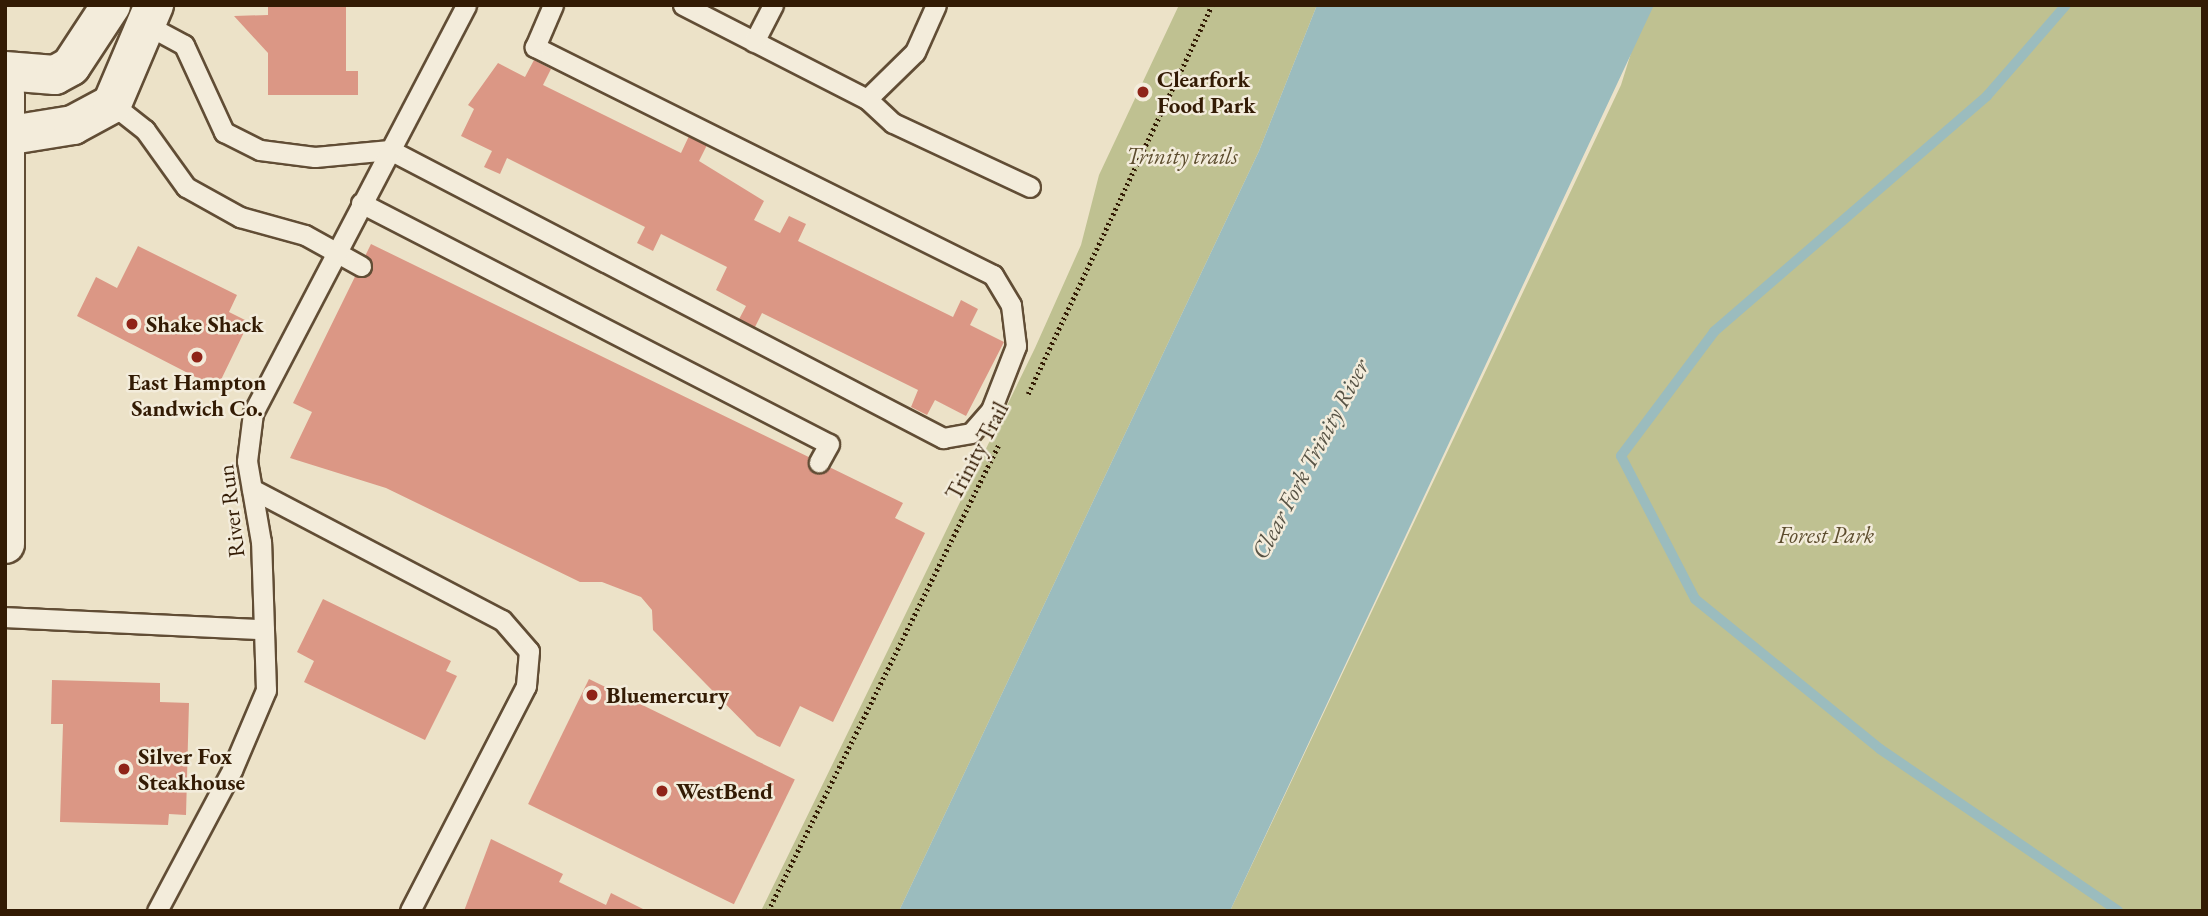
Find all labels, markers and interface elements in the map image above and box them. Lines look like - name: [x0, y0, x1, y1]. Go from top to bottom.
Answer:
- place label: Clearfork Food Park: [1157, 65, 1256, 119]
- marker: Clearfork Food Park: [1135, 84, 1151, 100]
- park label: Trinity trails: [1126, 142, 1238, 170]
- place label: Shake Shack: [146, 310, 264, 338]
- marker: Shake Shack: [124, 316, 140, 332]
- marker: East Hampton Sandwich Co.: [189, 349, 205, 365]
- water label: Clear Fork Trinity River: [1245, 354, 1375, 564]
- place label: East Hampton Sandwich Co.: [128, 368, 266, 422]
- street label: Trinity Trail: [940, 397, 1014, 505]
- street label: River Run: [212, 463, 250, 559]
- park label: Forest Park: [1778, 521, 1874, 549]
- place label: Bluemercury: [606, 681, 729, 709]
- marker: Bluemercury: [584, 687, 600, 703]
- place label: Silver Fox Steakhouse: [138, 742, 245, 796]
- marker: Silver Fox Steakhouse: [116, 761, 132, 777]
- place label: WestBend: [676, 777, 773, 805]
- marker: WestBend: [654, 783, 670, 799]

